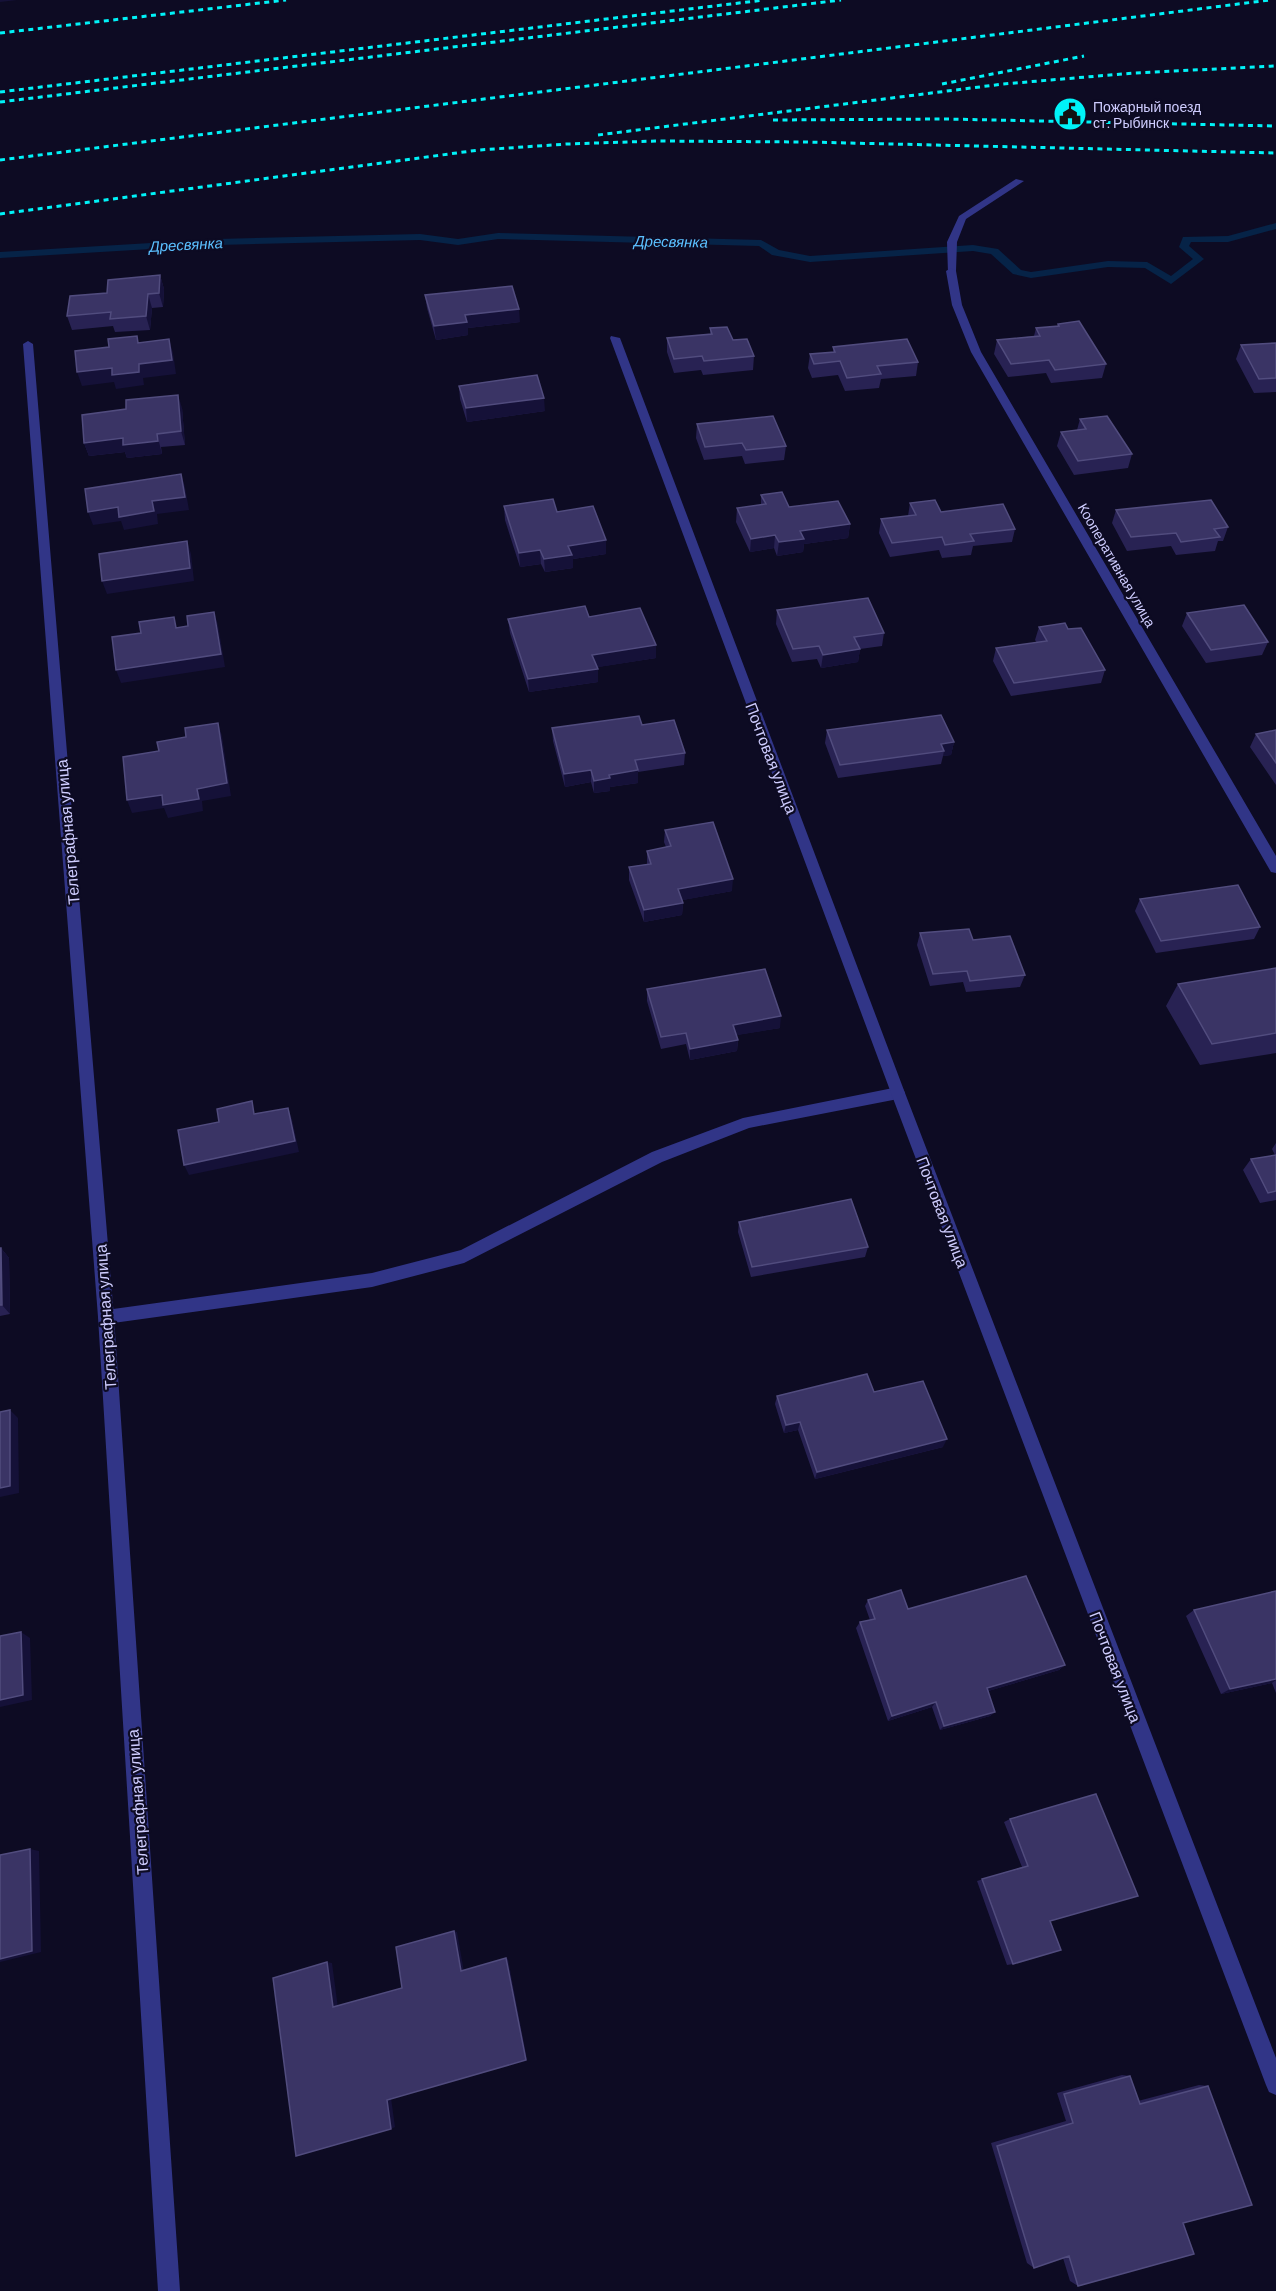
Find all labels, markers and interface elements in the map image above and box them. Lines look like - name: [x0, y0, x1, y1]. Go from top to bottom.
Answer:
- public building icon: Пожарный поезд ст. Рыбинск: [1052, 96, 1088, 132]
- place label: Пожарный поезд ст. Рыбинск: [1093, 98, 1201, 131]
- water label: Дресвянка: [632, 231, 708, 251]
- water label: Дресвянка: [147, 233, 223, 255]
- street label: Кооперативная улица: [1075, 500, 1160, 630]
- street label: Почтовая улица: [742, 700, 802, 816]
- street label: Телеграфная улица: [51, 758, 83, 905]
- street label: Почтовая улица: [913, 1154, 973, 1270]
- street label: Телеграфная улица: [90, 1243, 120, 1390]
- street label: Почтовая улица: [1086, 1609, 1146, 1725]
- street label: Телеграфная улица: [122, 1728, 152, 1875]

